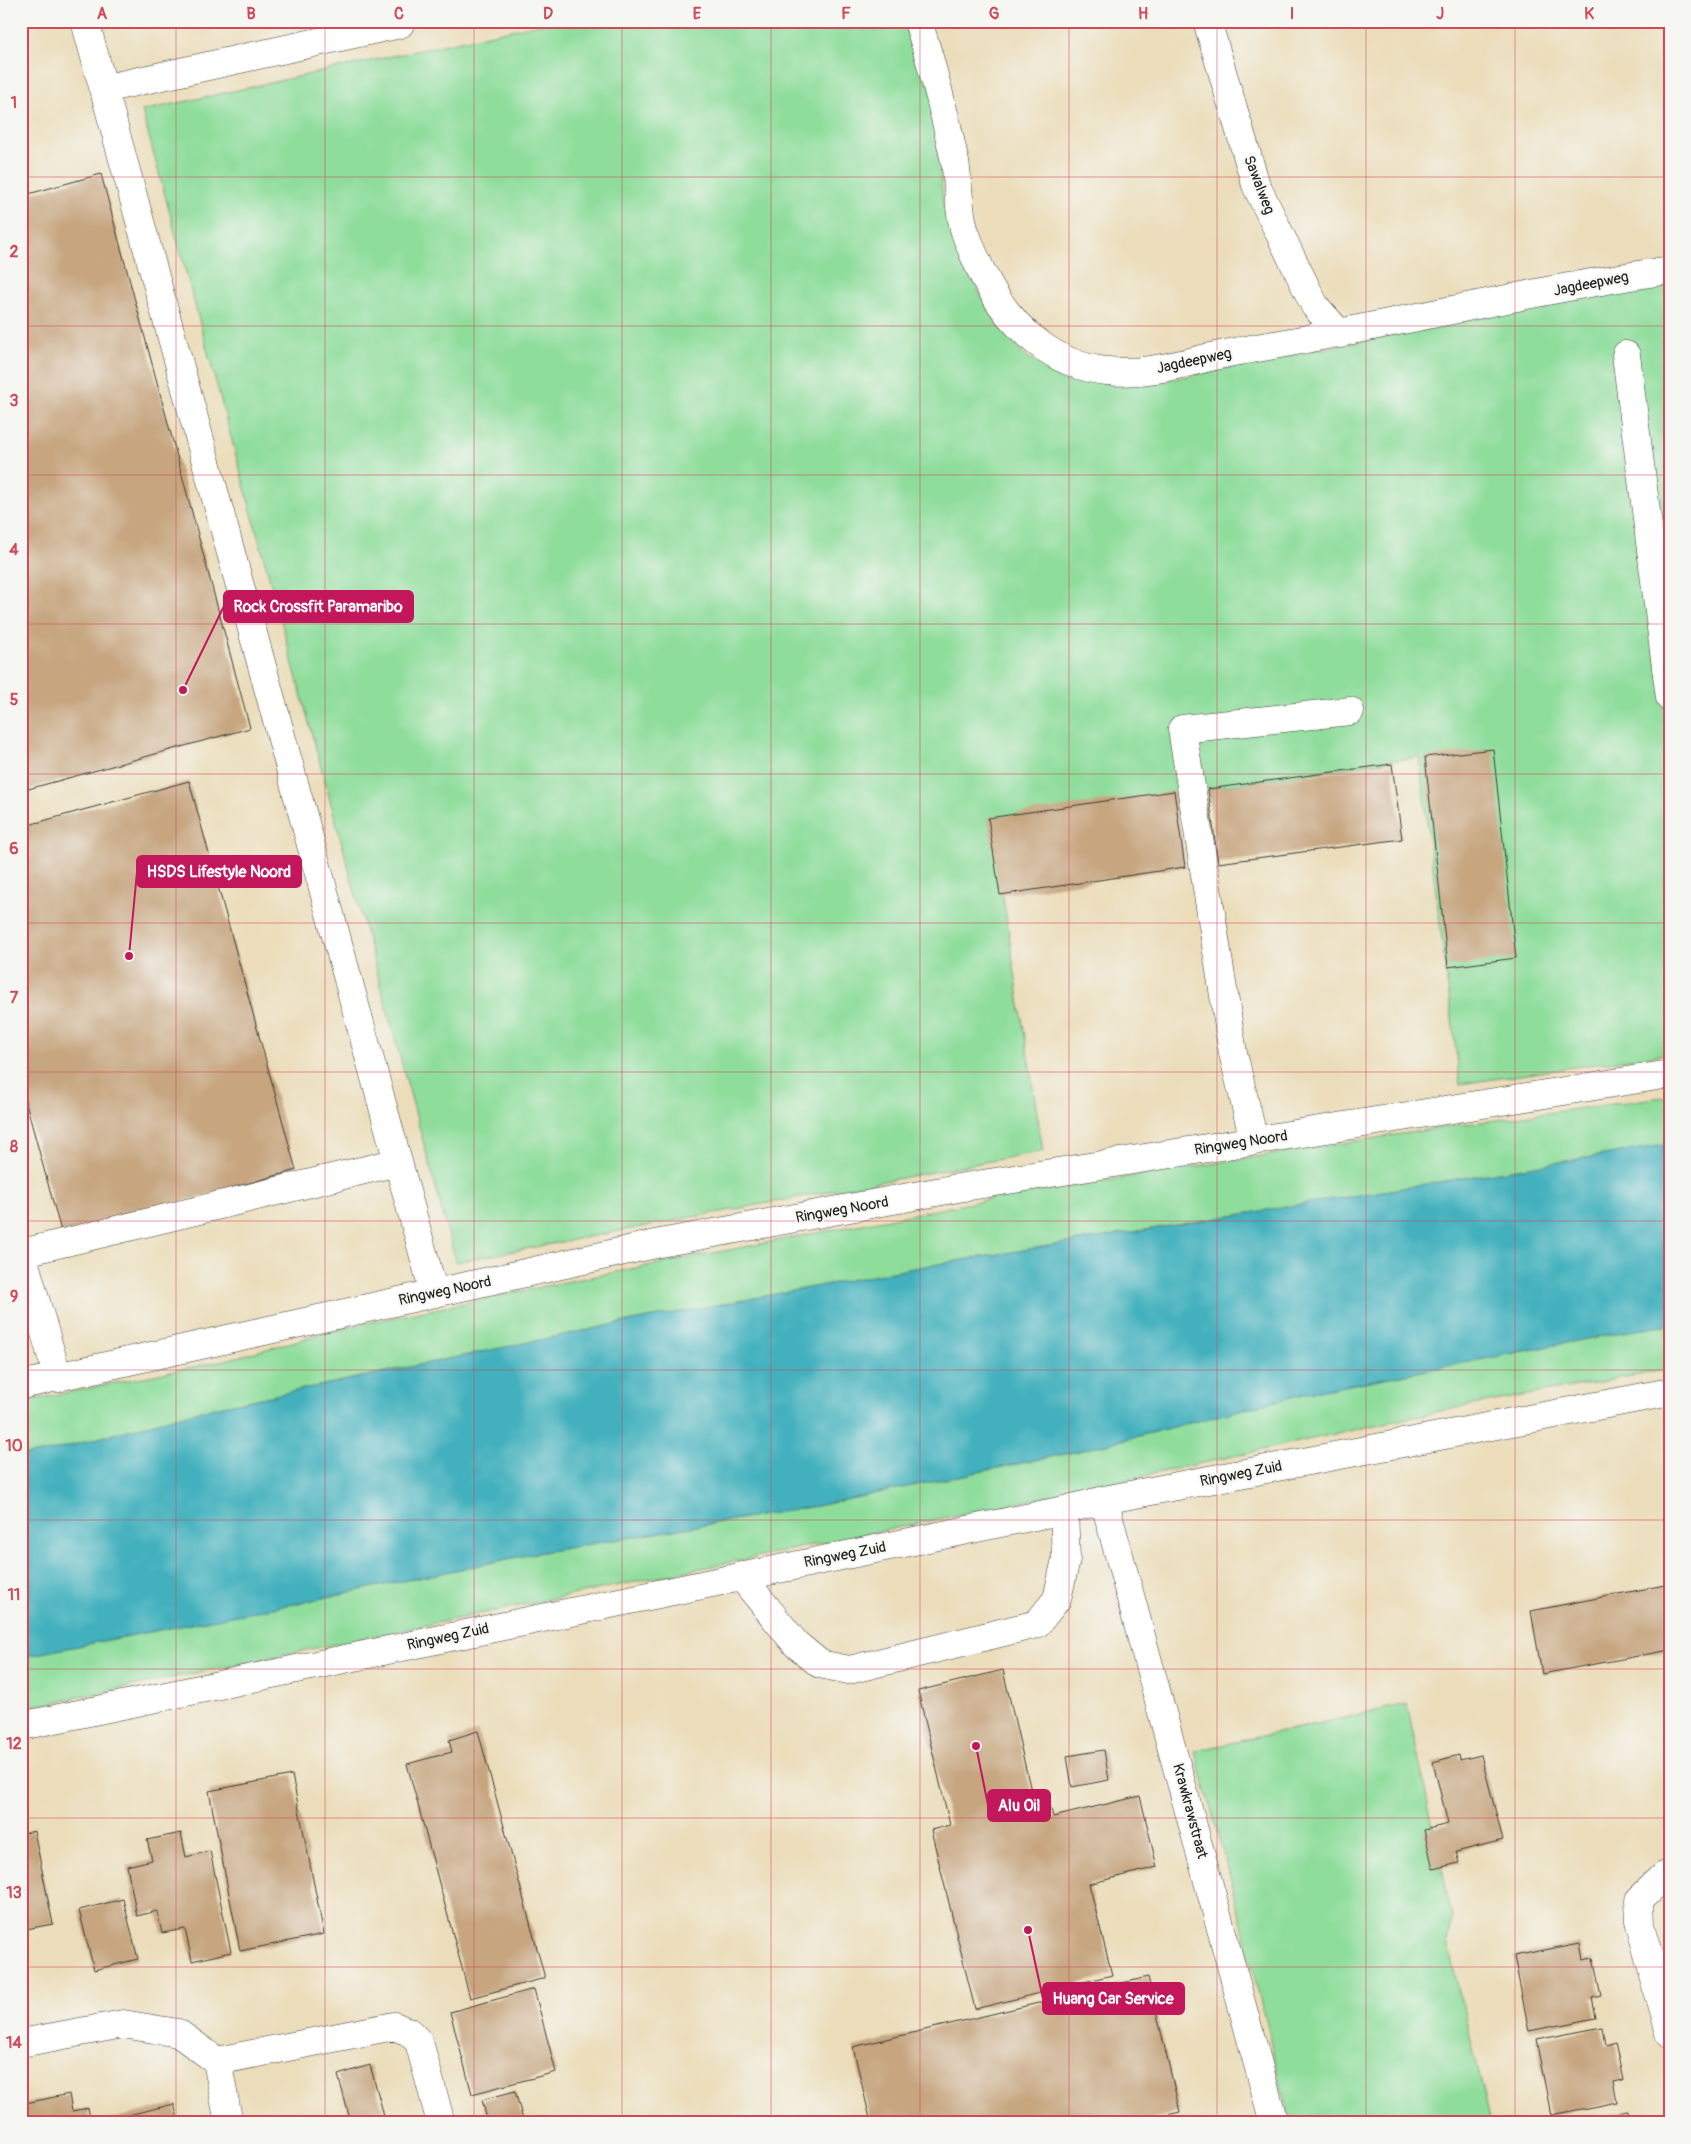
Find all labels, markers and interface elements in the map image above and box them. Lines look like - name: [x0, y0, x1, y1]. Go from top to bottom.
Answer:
- text: A: [97, 4, 108, 24]
- text: B: [246, 4, 256, 24]
- text: C: [394, 4, 404, 24]
- text: D: [543, 4, 553, 24]
- text: E: [693, 4, 702, 24]
- text: F: [841, 4, 851, 24]
- text: G: [989, 4, 1000, 24]
- text: H: [1138, 4, 1148, 24]
- text: I: [1290, 4, 1294, 24]
- text: J: [1436, 4, 1444, 24]
- text: K: [1584, 4, 1594, 24]
- text: 1: [11, 93, 17, 113]
- street label: Sawalweg: [1239, 153, 1279, 217]
- text: 2: [10, 242, 19, 262]
- street label: Jagdeepweg: [1552, 267, 1630, 301]
- street label: Jagdeepweg: [1155, 344, 1233, 378]
- text: 3: [10, 391, 19, 411]
- text: 4: [9, 540, 19, 560]
- callout: Rock Crossfit Paramaribo: [224, 591, 413, 622]
- text: Rock Crossfit Paramaribo: [234, 597, 403, 617]
- text: 5: [10, 690, 19, 710]
- text: 6: [9, 839, 19, 859]
- callout: HSDS Lifestyle Noord: [137, 856, 301, 887]
- text: HSDS Lifestyle Noord: [147, 862, 291, 882]
- text: 7: [10, 988, 19, 1008]
- street label: Ringweg Noord: [1193, 1126, 1289, 1160]
- text: 8: [10, 1137, 18, 1157]
- street label: Ringweg Noord: [794, 1192, 890, 1228]
- street label: Ringweg Noord: [397, 1272, 493, 1310]
- text: 9: [10, 1287, 18, 1307]
- text: 10: [5, 1436, 23, 1456]
- street label: Ringweg Zuid: [1198, 1457, 1284, 1491]
- street label: Ringweg Zuid: [802, 1538, 888, 1572]
- text: 11: [8, 1585, 20, 1605]
- street label: Ringweg Zuid: [405, 1619, 491, 1655]
- text: 12: [6, 1734, 22, 1754]
- street label: Krawkrawstraat: [1168, 1761, 1212, 1862]
- callout: Alu Oil: [988, 1790, 1050, 1821]
- text: Alu Oil: [998, 1796, 1040, 1816]
- text: 13: [6, 1883, 22, 1903]
- callout: Huang Car Service: [1043, 1983, 1184, 2014]
- text: Huang Car Service: [1052, 1989, 1175, 2009]
- text: 14: [6, 2033, 22, 2053]

